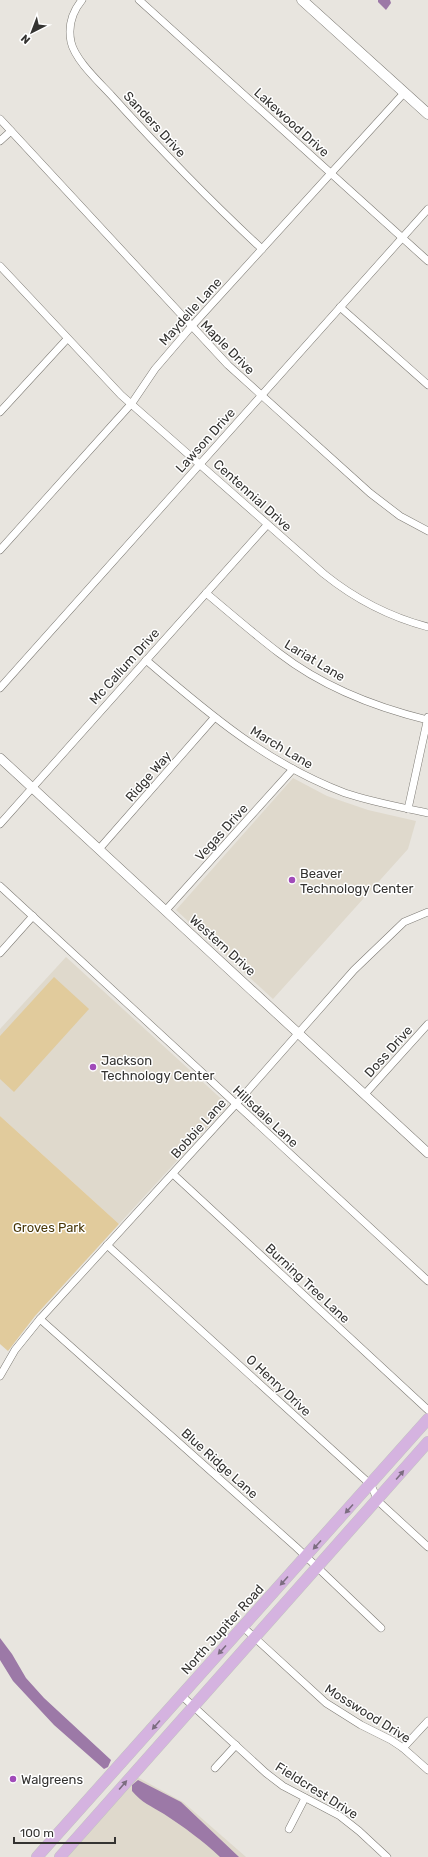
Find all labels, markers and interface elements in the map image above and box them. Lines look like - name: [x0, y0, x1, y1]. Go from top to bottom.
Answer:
- north arrow: [12, 12, 52, 52]
- text: N: [18, 32, 33, 47]
- street label: Lakewood Drive: [251, 85, 332, 160]
- street label: Sanders Drive: [120, 88, 189, 160]
- street label: Maydelle Lane: [156, 274, 225, 348]
- street label: Maple Drive: [198, 317, 258, 377]
- street label: Lawson Drive: [173, 405, 238, 476]
- street label: Centennial Drive: [211, 456, 295, 534]
- street label: Mc Callum Drive: [86, 625, 162, 707]
- street label: Lariat Lane: [282, 637, 348, 684]
- street label: March Lane: [248, 723, 316, 772]
- street label: Ridge Way: [122, 748, 175, 805]
- street label: Vegas Drive: [192, 801, 251, 864]
- place label: Beaver Technology Center: [300, 866, 413, 897]
- marker: Beaver Technology Center: [287, 875, 297, 885]
- street label: Western Drive: [187, 912, 259, 979]
- street label: Doss Drive: [361, 1022, 415, 1080]
- place label: Jackson Technology Center: [101, 1053, 214, 1084]
- marker: Jackson Technology Center: [88, 1062, 98, 1072]
- street label: Hillsdale Lane: [230, 1082, 301, 1150]
- street label: Bobbie Lane: [168, 1095, 229, 1161]
- park label: Groves Park: [13, 1220, 85, 1235]
- street label: Burning Tree Lane: [262, 1240, 353, 1327]
- street label: O Henry Drive: [243, 1352, 314, 1419]
- street label: Blue Ridge Lane: [178, 1425, 261, 1502]
- one-way arrow: [395, 1469, 404, 1480]
- one-way arrow: [344, 1504, 354, 1514]
- one-way arrow: [312, 1540, 322, 1550]
- one-way arrow: [280, 1576, 289, 1586]
- street label: North Jupiter Road: [178, 1581, 267, 1677]
- one-way arrow: [218, 1645, 227, 1655]
- street label: Mosswood Drive: [322, 1681, 413, 1746]
- one-way arrow: [151, 1720, 160, 1730]
- street label: Fieldcrest Drive: [273, 1759, 361, 1822]
- place label: Walgreens: [21, 1772, 83, 1788]
- marker: Walgreens: [8, 1774, 18, 1784]
- one-way arrow: [118, 1781, 127, 1790]
- scale bar: [14, 1819, 115, 1845]
- text: 100 m: [20, 1826, 54, 1840]

